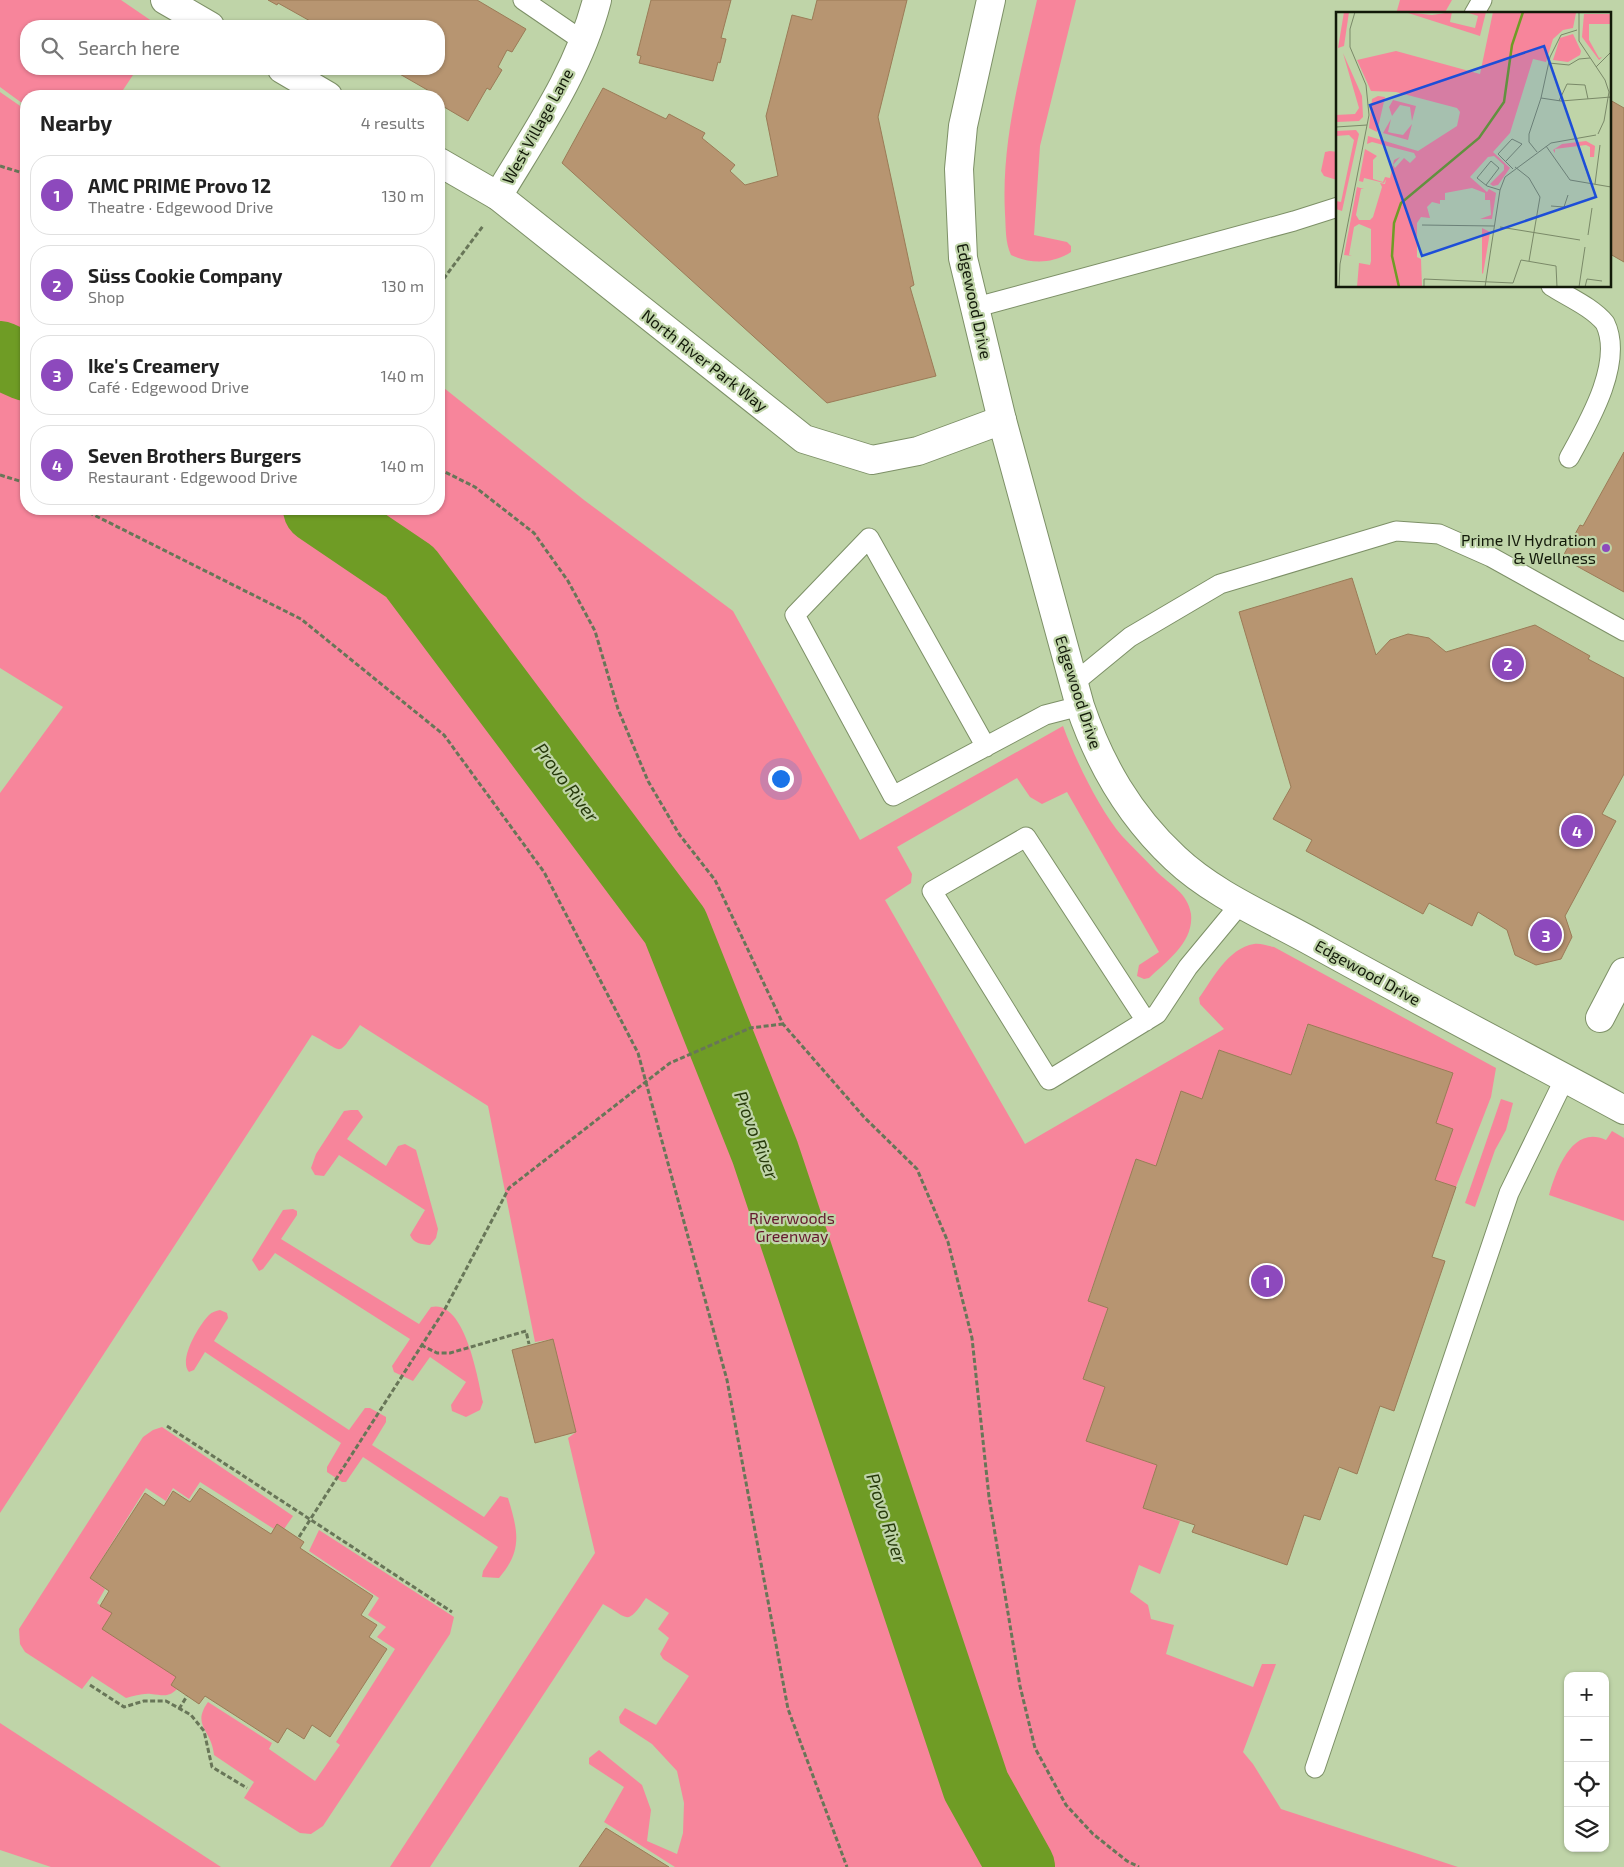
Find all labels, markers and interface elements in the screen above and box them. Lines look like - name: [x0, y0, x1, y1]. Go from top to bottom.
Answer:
- inset map: [1336, 12, 1612, 288]
- search box: [20, 20, 445, 75]
- icon: search: [38, 34, 66, 62]
- text: Search here: [78, 36, 180, 59]
- street label: West Village Lane: [497, 65, 577, 187]
- text: Nearby: [40, 110, 112, 135]
- text: 4 results: [361, 113, 425, 132]
- text: AMC PRIME Provo 12: [88, 174, 271, 197]
- text: 1: [54, 186, 60, 205]
- text: 130 m: [382, 186, 424, 205]
- text: Theatre · Edgewood Drive: [88, 197, 273, 216]
- street label: Edgewood Drive: [953, 241, 997, 361]
- text: Süss Cookie Company: [88, 264, 283, 287]
- text: 2: [52, 276, 62, 295]
- text: 130 m: [382, 276, 424, 295]
- text: Shop: [88, 287, 125, 306]
- street label: North River Park Way: [638, 305, 772, 415]
- text: Ike's Creamery: [88, 354, 220, 377]
- text: 3: [52, 366, 62, 385]
- text: 140 m: [381, 366, 424, 385]
- text: Café · Edgewood Drive: [88, 377, 249, 396]
- text: Seven Brothers Burgers: [88, 444, 301, 467]
- text: 4: [52, 456, 62, 475]
- text: 140 m: [381, 456, 424, 475]
- text: Restaurant · Edgewood Drive: [88, 467, 298, 486]
- place label: Prime IV Hydration & Wellness: [1461, 530, 1596, 567]
- marker: Prime IV Hydration & Wellness: [1600, 542, 1612, 554]
- street label: Edgewood Drive: [1052, 633, 1106, 751]
- pin: 2: [1492, 645, 1524, 683]
- water label: Provo River: [530, 738, 604, 827]
- your location: [768, 766, 794, 792]
- pin: 4: [1561, 812, 1593, 850]
- pin: 3: [1530, 916, 1562, 954]
- street label: Edgewood Drive: [1312, 935, 1424, 1009]
- water label: Provo River: [730, 1088, 784, 1183]
- park label: Riverwoods Greenway: [749, 1208, 835, 1245]
- pin: 1: [1251, 1262, 1283, 1300]
- water label: Provo River: [862, 1470, 912, 1567]
- map controls: [1564, 1672, 1609, 1852]
- button: +: [1564, 1672, 1609, 1717]
- button: −: [1564, 1717, 1609, 1762]
- button: locate: [1564, 1762, 1609, 1807]
- button: layers: [1564, 1807, 1609, 1852]

